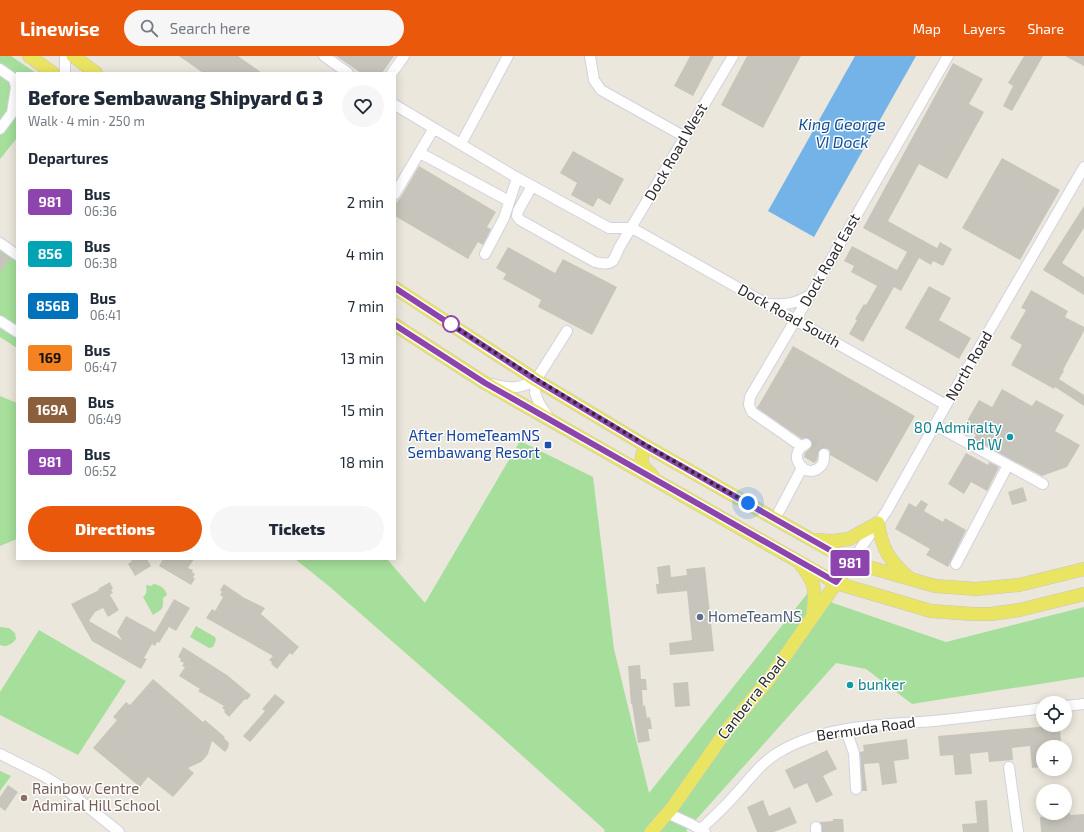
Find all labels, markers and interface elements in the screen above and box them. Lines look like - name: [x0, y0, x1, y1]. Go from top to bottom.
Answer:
- search box: [124, 10, 404, 46]
- text: Linewise: [20, 17, 100, 40]
- icon: search: [138, 17, 160, 39]
- text: Search here: [170, 19, 250, 37]
- text: Map: [913, 20, 941, 37]
- text: Layers: [963, 20, 1005, 37]
- text: Share: [1027, 20, 1064, 37]
- button: heart: [342, 85, 384, 127]
- text: Before Sembawang Shipyard G 3: [28, 86, 323, 109]
- street label: Dock Road West: [640, 99, 710, 203]
- text: Walk · 4 min · 250 m: [28, 113, 145, 129]
- water label: King George VI Dock: [798, 114, 886, 151]
- text: Departures: [28, 149, 108, 167]
- text: Bus: [84, 185, 110, 203]
- text: 981: [38, 193, 62, 210]
- text: 2 min: [347, 193, 384, 211]
- text: 06:36: [84, 203, 117, 219]
- street label: Dock Road East: [795, 210, 863, 309]
- text: Bus: [84, 237, 110, 255]
- text: 856: [38, 245, 62, 262]
- text: 4 min: [346, 245, 384, 263]
- text: 06:38: [84, 255, 117, 271]
- street label: Dock Road South: [735, 280, 844, 351]
- text: Bus: [90, 289, 116, 307]
- text: 856B: [36, 297, 70, 314]
- text: 7 min: [347, 297, 384, 315]
- text: 06:41: [90, 307, 121, 323]
- unlabelled marker: [442, 315, 460, 333]
- street label: North Road: [941, 327, 995, 404]
- text: Bus: [84, 341, 110, 359]
- text: 169: [39, 349, 61, 366]
- text: 13 min: [341, 349, 384, 367]
- text: 06:47: [84, 359, 117, 375]
- text: Bus: [88, 393, 114, 411]
- text: 169A: [36, 401, 68, 418]
- text: 15 min: [341, 401, 384, 419]
- text: 06:49: [88, 411, 122, 427]
- place label: 80 Admiralty Rd W: [914, 418, 1002, 453]
- place label: After HomeTeamNS Sembawang Resort: [408, 426, 540, 461]
- marker: 80 Admiralty Rd W: [1005, 432, 1015, 442]
- marker: After HomeTeamNS Sembawang Resort: [543, 440, 553, 450]
- text: Bus: [84, 445, 110, 463]
- text: 981: [38, 453, 62, 470]
- text: 18 min: [340, 453, 384, 471]
- text: 06:52: [84, 463, 117, 479]
- your location: [738, 493, 758, 513]
- button: Directions: [28, 506, 202, 552]
- button: Tickets: [210, 506, 384, 552]
- line badge: 981: [827, 550, 873, 576]
- text: 981: [838, 554, 862, 571]
- place label: HomeTeamNS: [708, 607, 802, 625]
- marker: HomeTeamNS: [695, 612, 705, 622]
- street label: Canberra Road: [713, 652, 789, 742]
- place label: bunker: [858, 675, 905, 693]
- marker: bunker: [845, 680, 855, 690]
- map controls: [1036, 696, 1072, 820]
- button: locate: [1036, 696, 1072, 732]
- street label: Bermuda Road: [815, 712, 917, 744]
- button: +: [1036, 740, 1072, 776]
- place label: Rainbow Centre Admiral Hill School: [32, 779, 161, 814]
- button: −: [1036, 784, 1072, 820]
- marker: Rainbow Centre Admiral Hill School: [19, 793, 29, 803]

